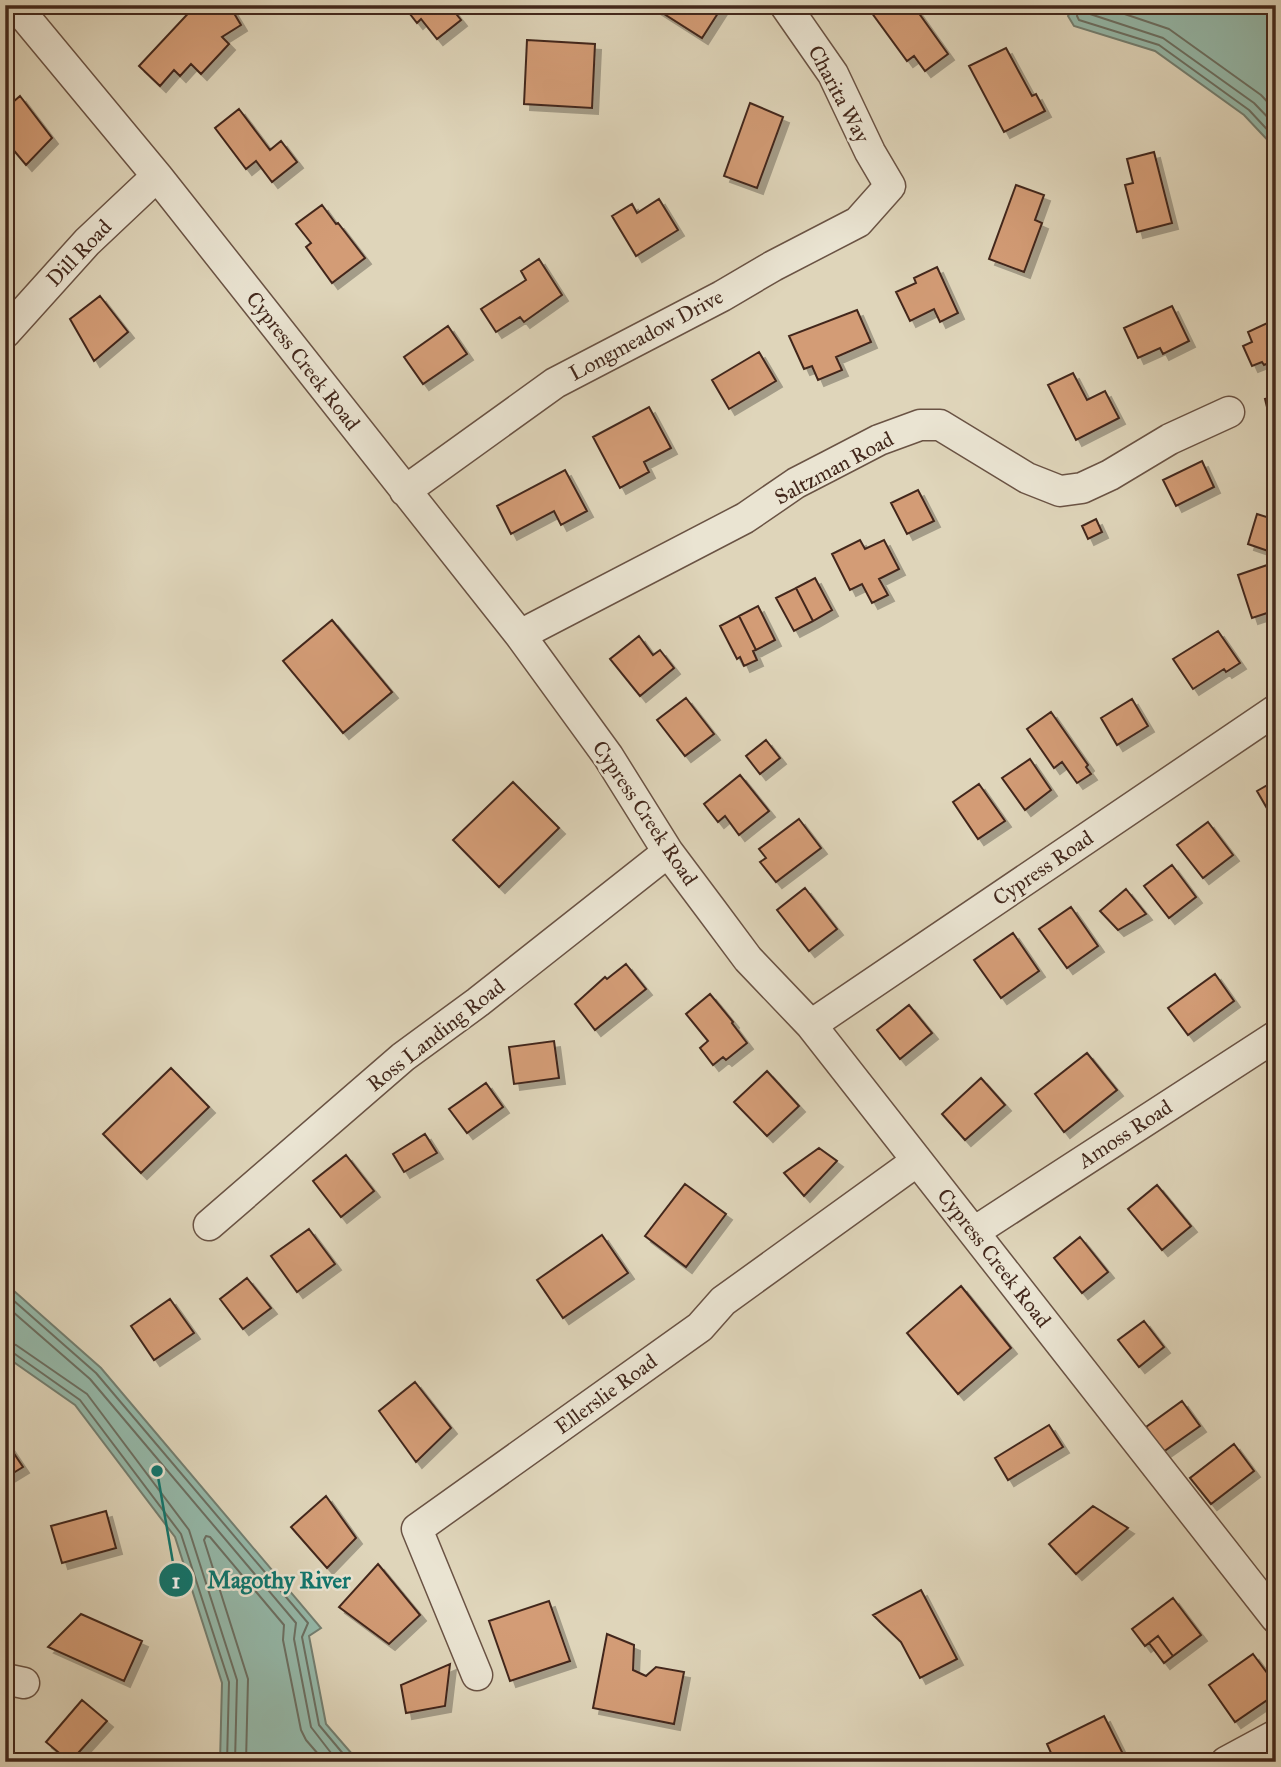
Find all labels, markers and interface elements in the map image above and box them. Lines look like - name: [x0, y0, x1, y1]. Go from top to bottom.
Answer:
- street label: Charita Way: [802, 41, 876, 148]
- street label: Dill Road: [41, 214, 117, 292]
- street label: Longmeadow Drive: [565, 283, 728, 387]
- street label: Cypress Creek Road: [241, 286, 366, 436]
- street label: Saltzman Road: [770, 426, 898, 510]
- street label: Cypress Creek Road: [587, 736, 703, 891]
- street label: Cypress Road: [988, 825, 1099, 911]
- street label: Ross Landing Road: [362, 973, 510, 1097]
- street label: Amoss Road: [1072, 1094, 1177, 1175]
- street label: Cypress Creek Road: [932, 1183, 1057, 1333]
- street label: Ellerslie Road: [550, 1348, 663, 1440]
- callout: Magothy River: [158, 1558, 365, 1602]
- text: Magothy River: [207, 1566, 351, 1595]
- text: 1: [172, 1568, 180, 1594]

